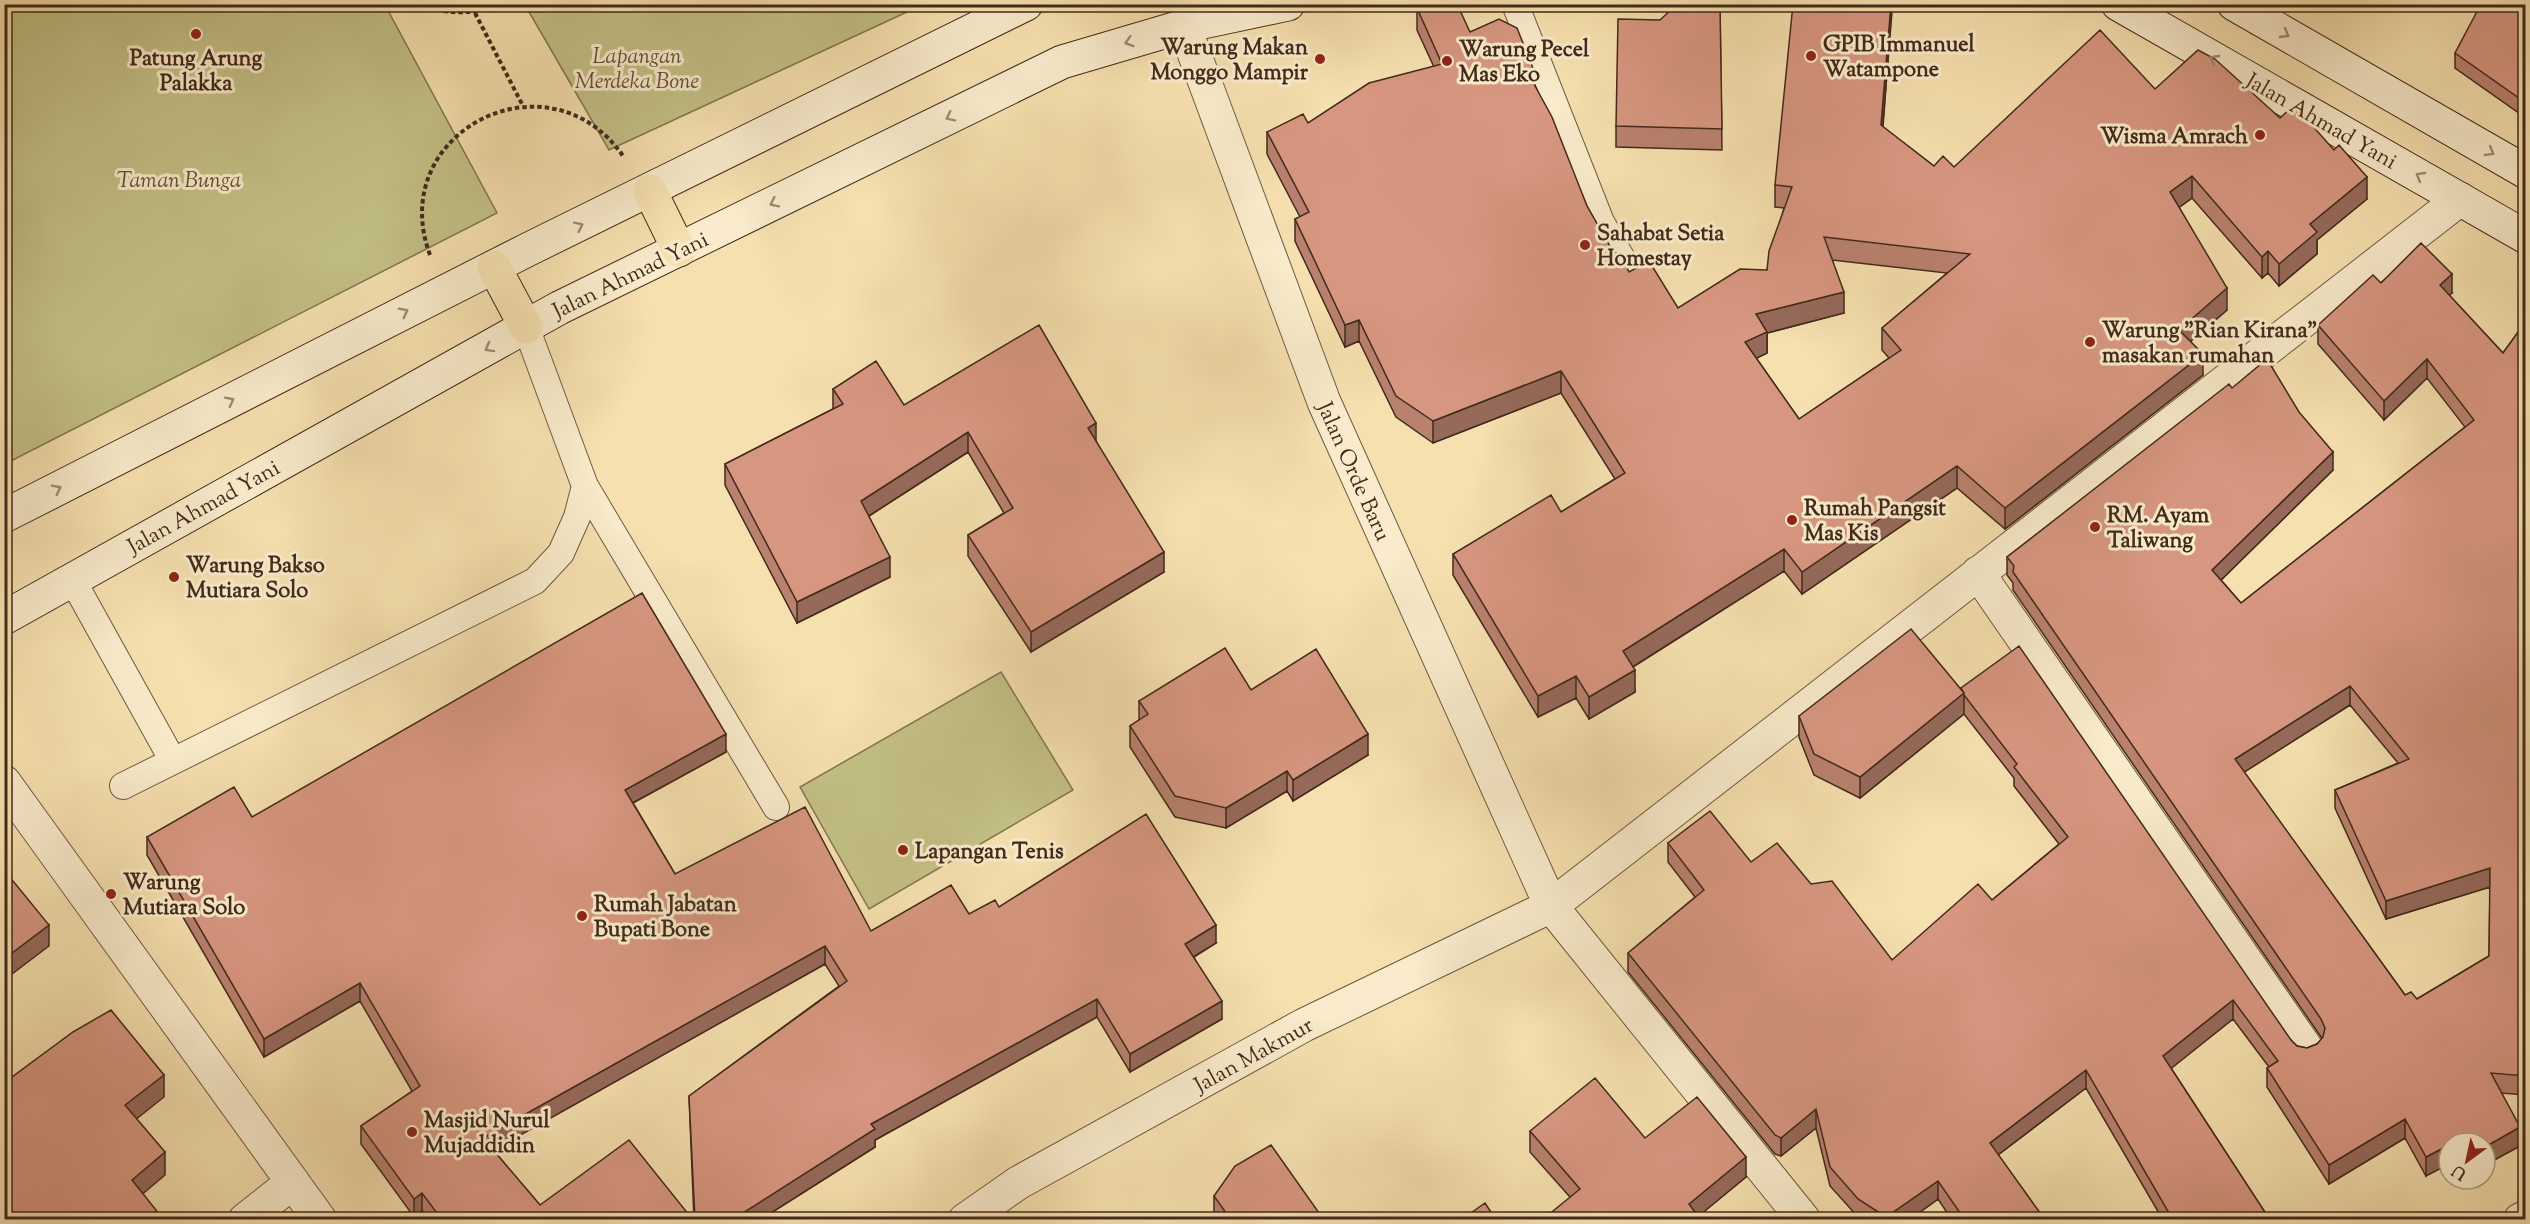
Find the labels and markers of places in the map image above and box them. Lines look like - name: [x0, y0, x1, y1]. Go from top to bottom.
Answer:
- marker: Patung Arung Palakka: [189, 27, 203, 41]
- place label: GPIB Immanuel Watampone: [1823, 30, 1976, 87]
- place label: Warung Makan Monggo Mampir: [1150, 33, 1309, 90]
- place label: Warung Pecel Mas Eko: [1459, 35, 1590, 92]
- place label: Patung Arung Palakka: [130, 44, 262, 101]
- marker: GPIB Immanuel Watampone: [1804, 49, 1818, 63]
- marker: Warung Makan Monggo Mampir: [1313, 52, 1327, 66]
- marker: Warung Pecel Mas Eko: [1440, 54, 1454, 68]
- place label: Wisma Amrach: [2100, 122, 2248, 154]
- marker: Wisma Amrach: [2253, 128, 2267, 142]
- place label: Sahabat Setia Homestay: [1597, 219, 1725, 276]
- marker: Sahabat Setia Homestay: [1578, 238, 1592, 252]
- place label: Warung "Rian Kirana" masakan rumahan: [2102, 316, 2317, 373]
- marker: Warung "Rian Kirana" masakan rumahan: [2083, 335, 2097, 349]
- place label: Rumah Pangsit Mas Kis: [1804, 494, 1946, 551]
- place label: RM. Ayam Taliwang: [2107, 501, 2210, 558]
- marker: Rumah Pangsit Mas Kis: [1785, 513, 1799, 527]
- marker: RM. Ayam Taliwang: [2088, 520, 2102, 534]
- place label: Warung Bakso Mutiara Solo: [186, 551, 325, 608]
- marker: Warung Bakso Mutiara Solo: [167, 570, 181, 584]
- place label: Lapangan Tenis: [915, 837, 1064, 869]
- marker: Lapangan Tenis: [896, 843, 910, 857]
- place label: Warung Mutiara Solo: [123, 868, 245, 925]
- marker: Warung Mutiara Solo: [104, 887, 118, 901]
- place label: Rumah Jabatan Bupati Bone: [594, 890, 737, 947]
- marker: Rumah Jabatan Bupati Bone: [575, 909, 589, 923]
- place label: Masjid Nurul Mujaddidin: [424, 1106, 550, 1163]
- marker: Masjid Nurul Mujaddidin: [405, 1125, 419, 1139]

